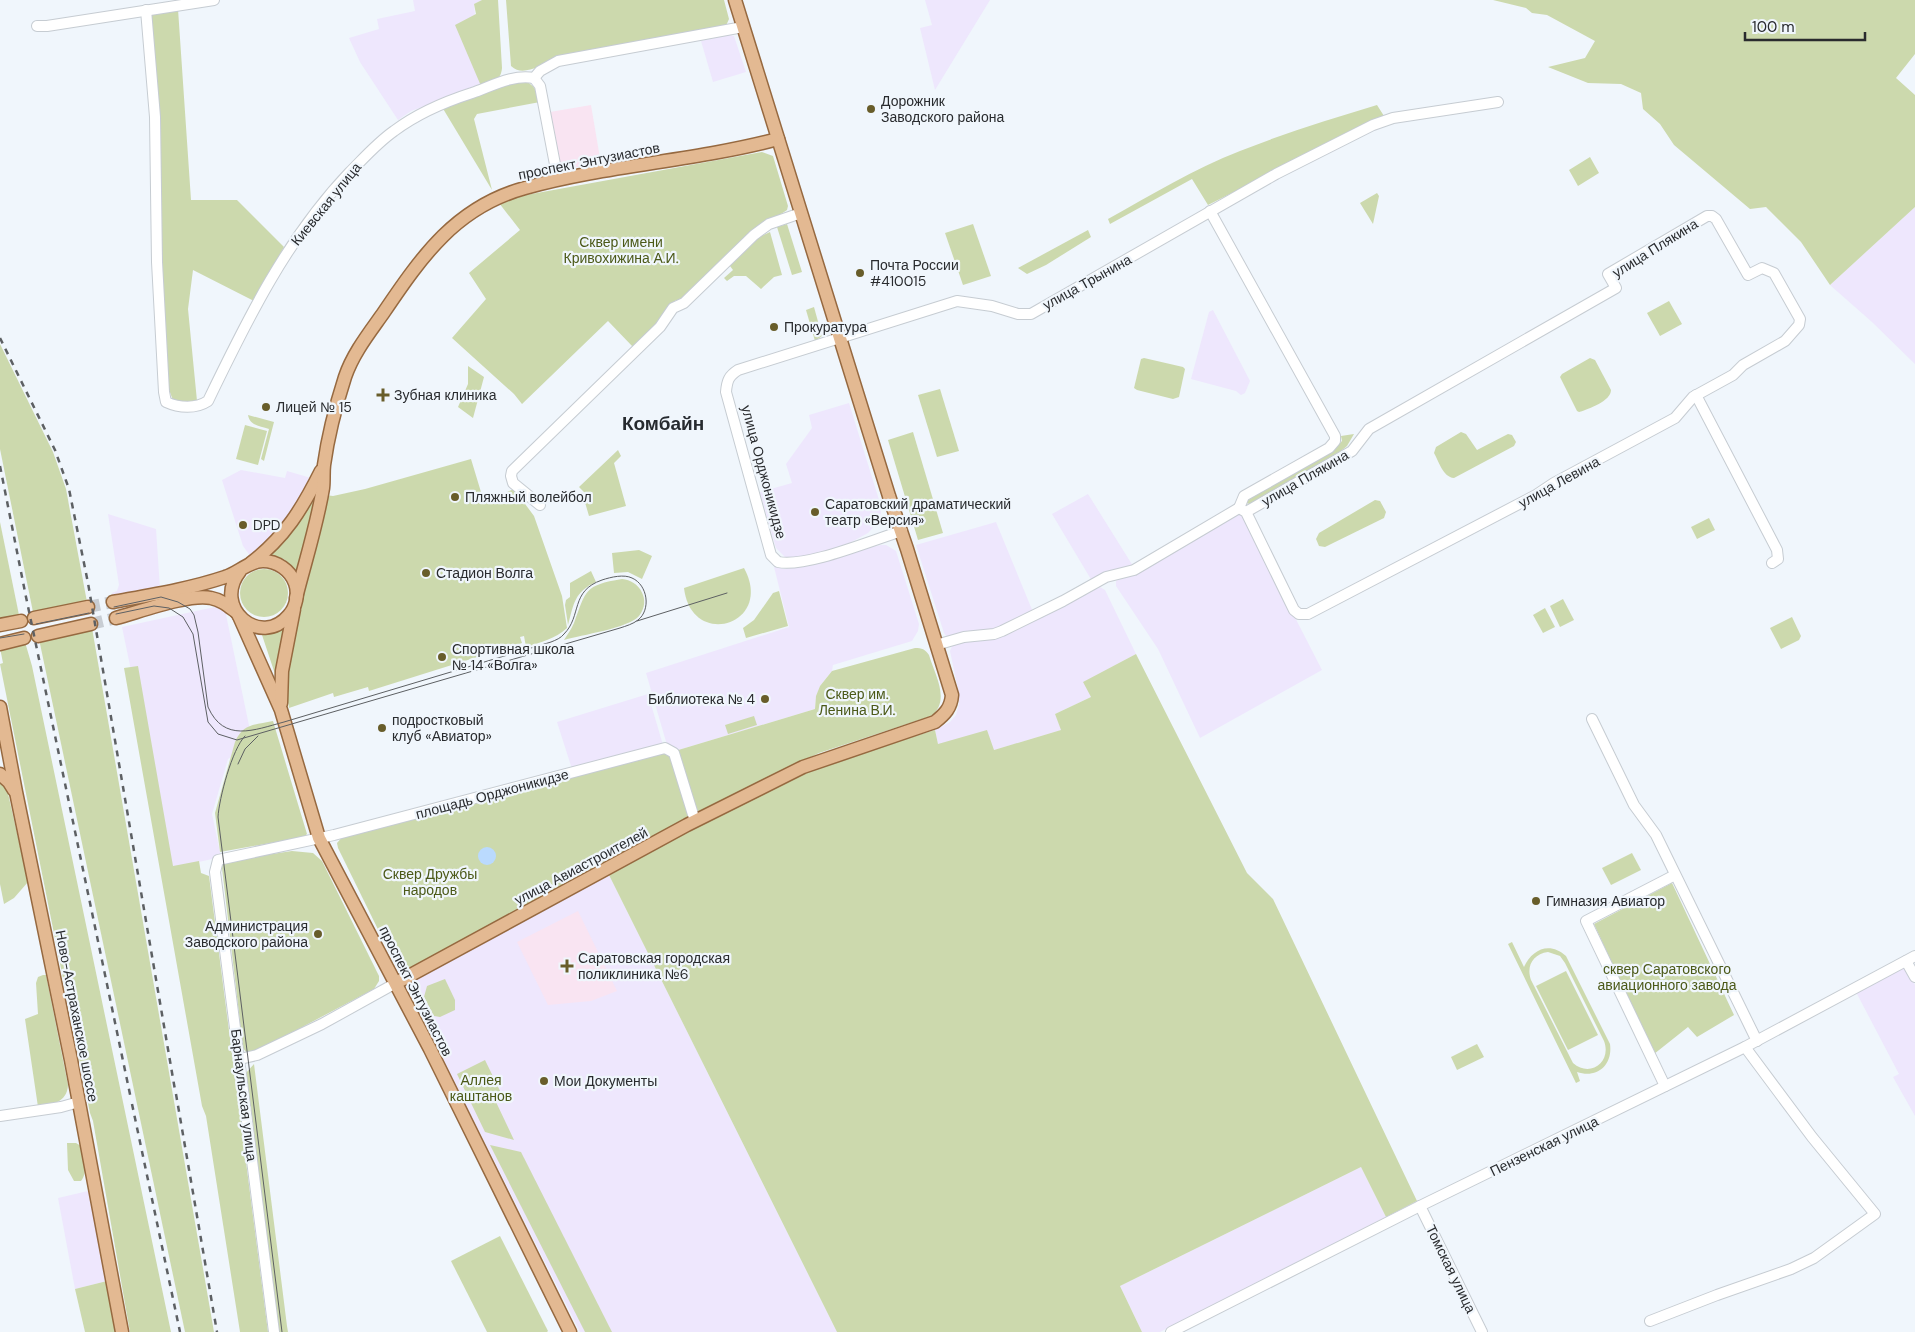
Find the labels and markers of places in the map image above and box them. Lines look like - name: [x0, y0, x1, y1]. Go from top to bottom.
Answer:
- place label: Дорожник Заводского района: [881, 92, 1004, 126]
- marker: Дорожник Заводского района: [865, 103, 877, 115]
- place label: Почта России #410015: [870, 256, 959, 290]
- marker: Почта России #410015: [854, 267, 866, 279]
- place label: Прокуратура: [784, 318, 867, 336]
- marker: Прокуратура: [768, 321, 780, 333]
- place label: Зубная клиника: [394, 386, 497, 404]
- marker: Зубная клиника: [376, 388, 390, 402]
- place label: Лицей № 15: [276, 398, 352, 416]
- marker: Лицей № 15: [260, 401, 272, 413]
- place label: Пляжный волейбол: [465, 488, 592, 506]
- marker: Пляжный волейбол: [449, 491, 461, 503]
- place label: Саратовский драматический театр «Версия»: [825, 495, 1011, 529]
- marker: Саратовский драматический театр «Версия»: [809, 506, 821, 518]
- place label: DPD: [253, 516, 280, 534]
- marker: DPD: [237, 519, 249, 531]
- place label: Стадион Волга: [436, 564, 533, 582]
- marker: Стадион Волга: [420, 567, 432, 579]
- place label: Спортивная школа № 14 «Волга»: [452, 640, 575, 674]
- marker: Спортивная школа № 14 «Волга»: [436, 651, 448, 663]
- place label: Библиотека № 4: [648, 690, 755, 708]
- marker: Библиотека № 4: [759, 693, 771, 705]
- place label: подростковый клуб «Авиатор»: [392, 711, 492, 745]
- marker: подростковый клуб «Авиатор»: [376, 722, 388, 734]
- place label: Гимназия Авиатор: [1546, 892, 1665, 910]
- marker: Гимназия Авиатор: [1530, 895, 1542, 907]
- place label: Администрация Заводского района: [185, 917, 308, 951]
- marker: Администрация Заводского района: [312, 928, 324, 940]
- place label: Саратовская городская поликлиника №6: [578, 949, 730, 983]
- marker: Саратовская городская поликлиника №6: [560, 959, 574, 973]
- place label: Мои Документы: [554, 1072, 657, 1090]
- marker: Мои Документы: [538, 1075, 550, 1087]

